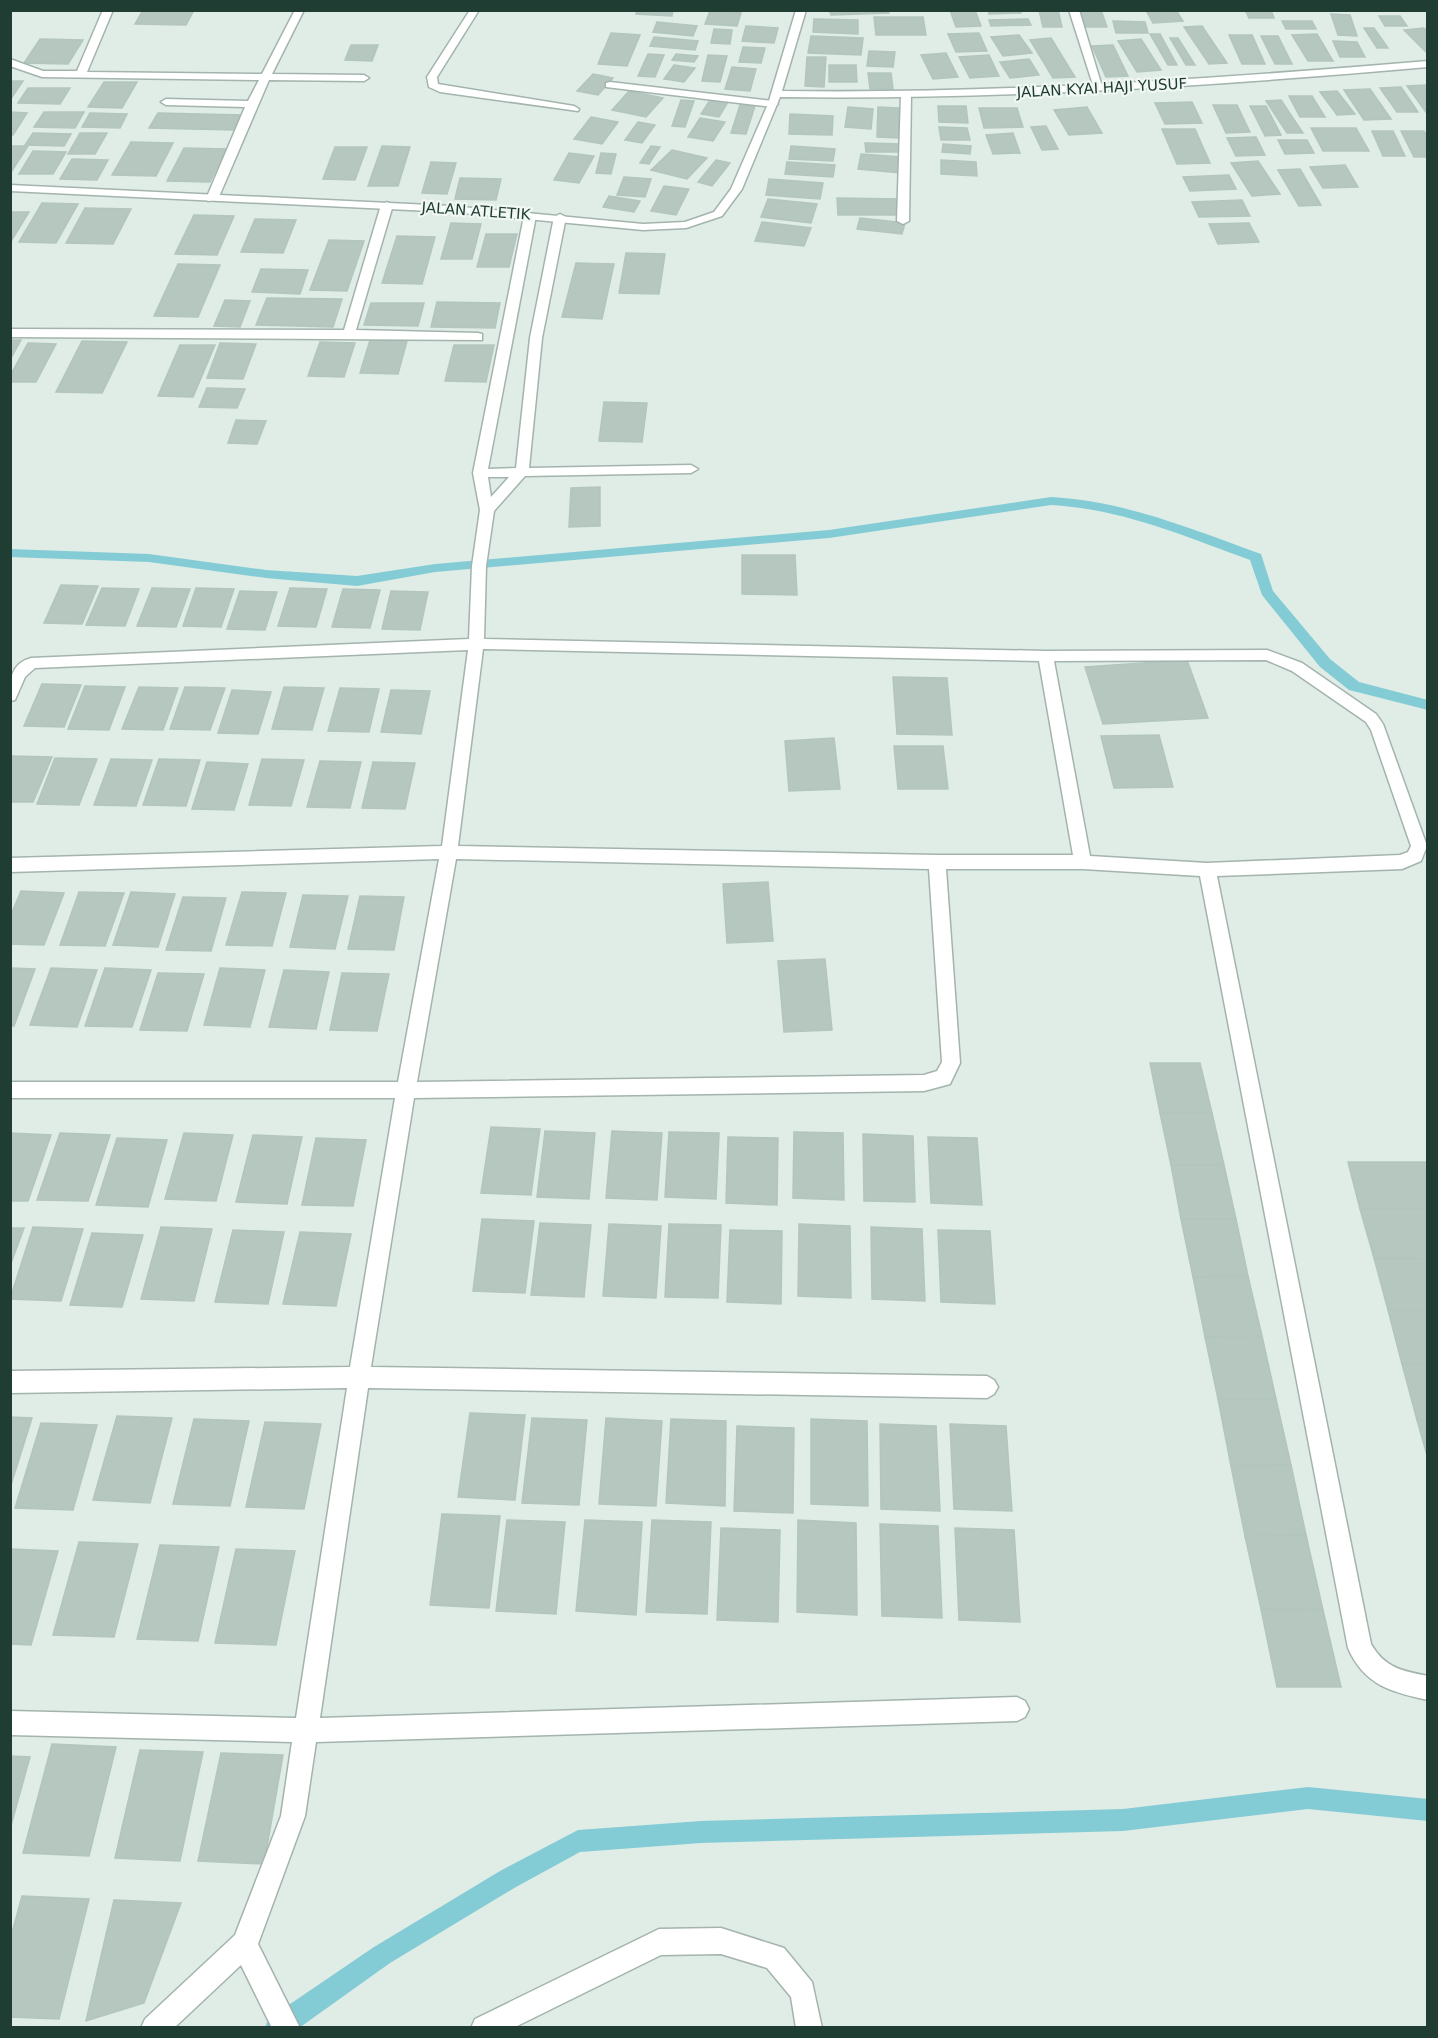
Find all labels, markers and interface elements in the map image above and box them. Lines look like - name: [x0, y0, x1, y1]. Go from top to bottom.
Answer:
- street label: JALAN KYAI HAJI YUSUF: [1015, 75, 1188, 102]
- street label: JALAN ATLETIK: [420, 198, 532, 224]

